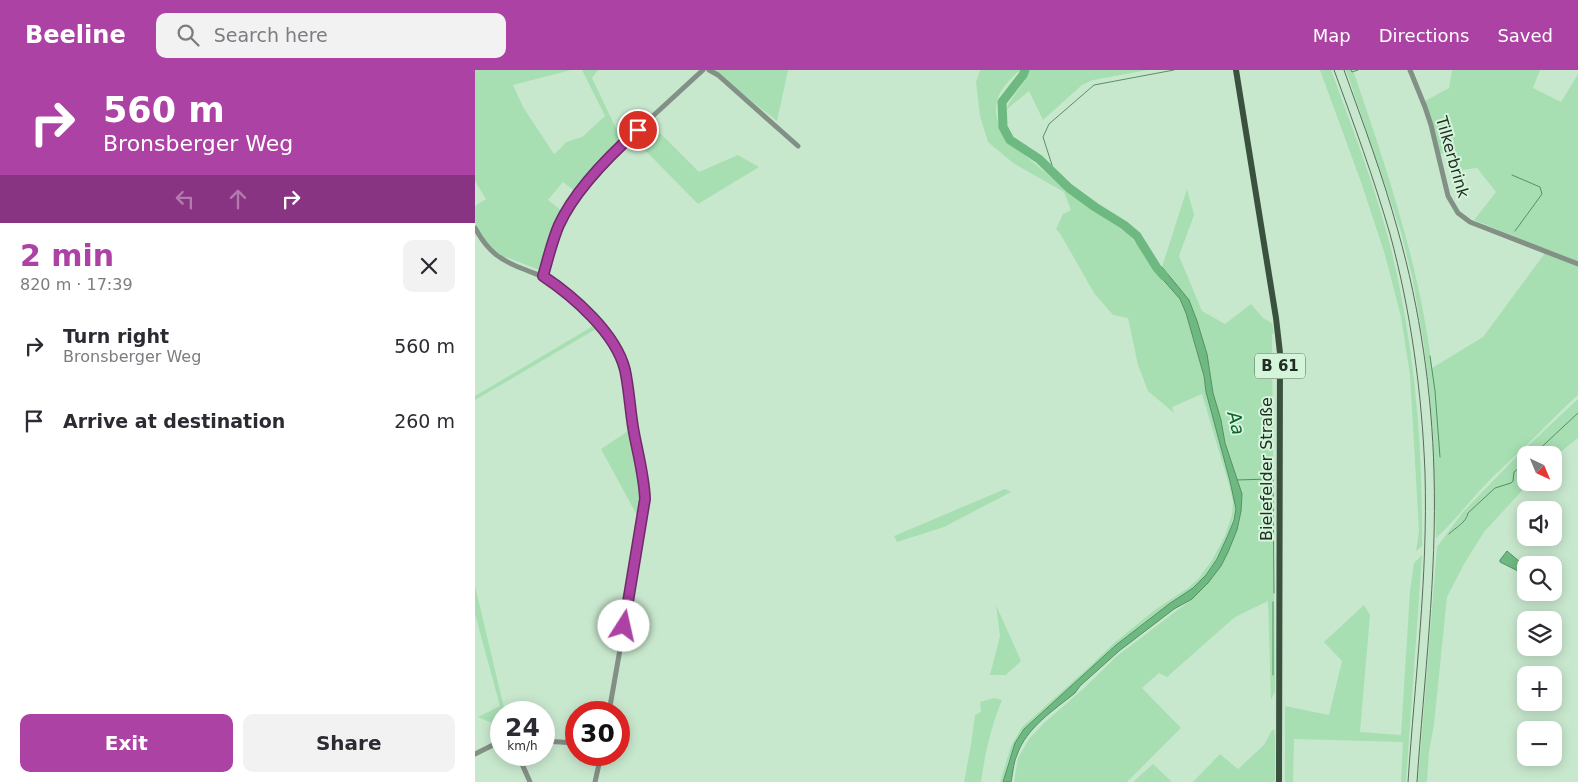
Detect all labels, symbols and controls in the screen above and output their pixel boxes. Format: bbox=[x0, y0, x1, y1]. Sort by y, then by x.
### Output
search box bbox=[156, 13, 506, 58]
text: Beeline bbox=[25, 21, 126, 49]
icon: search bbox=[174, 21, 202, 49]
text: Search here bbox=[214, 24, 328, 46]
text: Map bbox=[1313, 25, 1351, 46]
text: Directions bbox=[1379, 25, 1469, 46]
text: Saved bbox=[1497, 25, 1553, 46]
icon: right bbox=[20, 90, 85, 155]
text: 560 m bbox=[103, 90, 225, 130]
pin bbox=[617, 109, 659, 151]
street label: Tilkerbrink bbox=[1432, 113, 1473, 201]
icon: arrive bbox=[624, 116, 652, 144]
text: Bronsberger Weg bbox=[103, 131, 293, 156]
icon: left bbox=[171, 185, 199, 213]
icon: ahead bbox=[224, 185, 252, 213]
icon: right bbox=[277, 185, 305, 213]
text: 2 min bbox=[20, 238, 114, 273]
button: close bbox=[403, 240, 455, 292]
text: 820 m · 17:39 bbox=[20, 275, 133, 294]
text: Turn right bbox=[63, 325, 169, 347]
icon: right bbox=[20, 332, 48, 360]
text: 560 m bbox=[394, 335, 455, 357]
text: Bronsberger Weg bbox=[63, 347, 201, 366]
road number: B 61 bbox=[1255, 354, 1305, 378]
street label: Bielefelder Straße bbox=[1257, 397, 1276, 541]
icon: arrive bbox=[20, 407, 48, 435]
water label: Aa bbox=[1223, 408, 1250, 437]
text: Arrive at destination bbox=[63, 410, 285, 432]
text: 260 m bbox=[394, 410, 455, 432]
north arrow bbox=[1517, 446, 1563, 491]
map controls bbox=[1517, 446, 1562, 766]
button: sound bbox=[1517, 501, 1562, 546]
button: search bbox=[1517, 556, 1562, 601]
position arrow bbox=[597, 599, 649, 651]
button: layers bbox=[1517, 611, 1562, 656]
button: + bbox=[1517, 666, 1562, 711]
speed limit sign: 30 bbox=[565, 701, 630, 766]
text: 24 bbox=[505, 713, 540, 742]
button: Exit bbox=[20, 714, 233, 772]
button: Share bbox=[243, 714, 455, 772]
button: − bbox=[1517, 721, 1562, 766]
text: km/h bbox=[507, 739, 538, 753]

